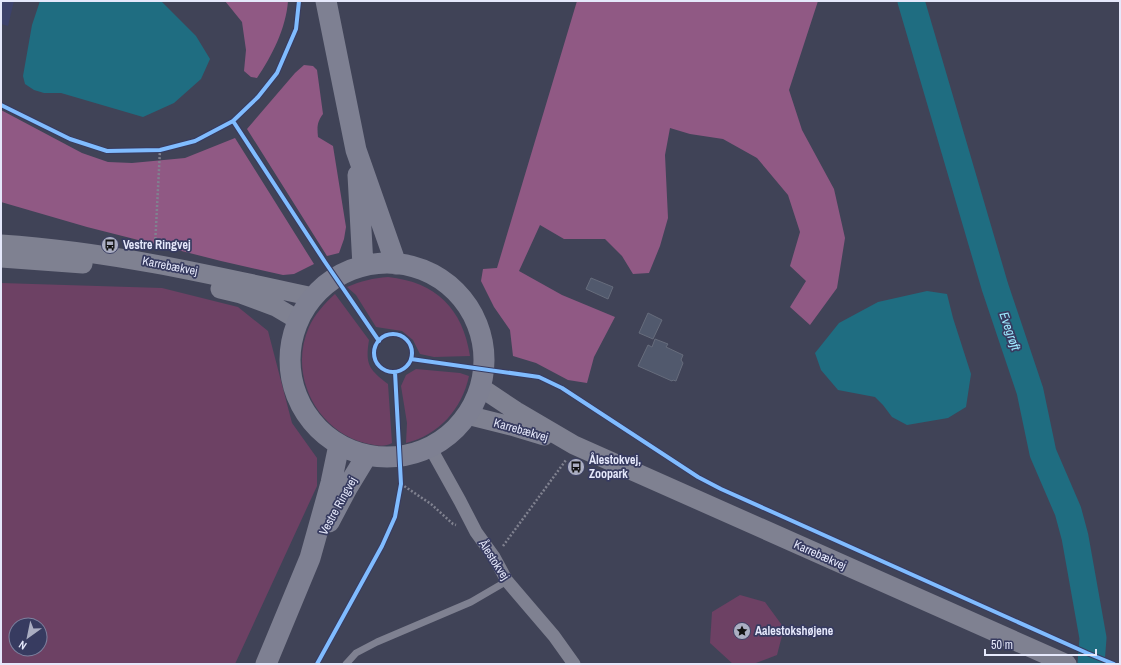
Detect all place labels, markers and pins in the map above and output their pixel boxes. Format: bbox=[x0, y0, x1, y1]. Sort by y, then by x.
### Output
bus stop icon: Vestre Ringvej bbox=[100, 235, 120, 255]
place label: Vestre Ringvej bbox=[123, 237, 191, 253]
place label: Ålestokvej, Zoopark bbox=[589, 452, 641, 482]
bus stop icon: Ålestokvej, Zoopark bbox=[566, 457, 586, 477]
place icon: Aalestokshøjene bbox=[732, 621, 752, 641]
place label: Aalestokshøjene bbox=[755, 623, 834, 639]

